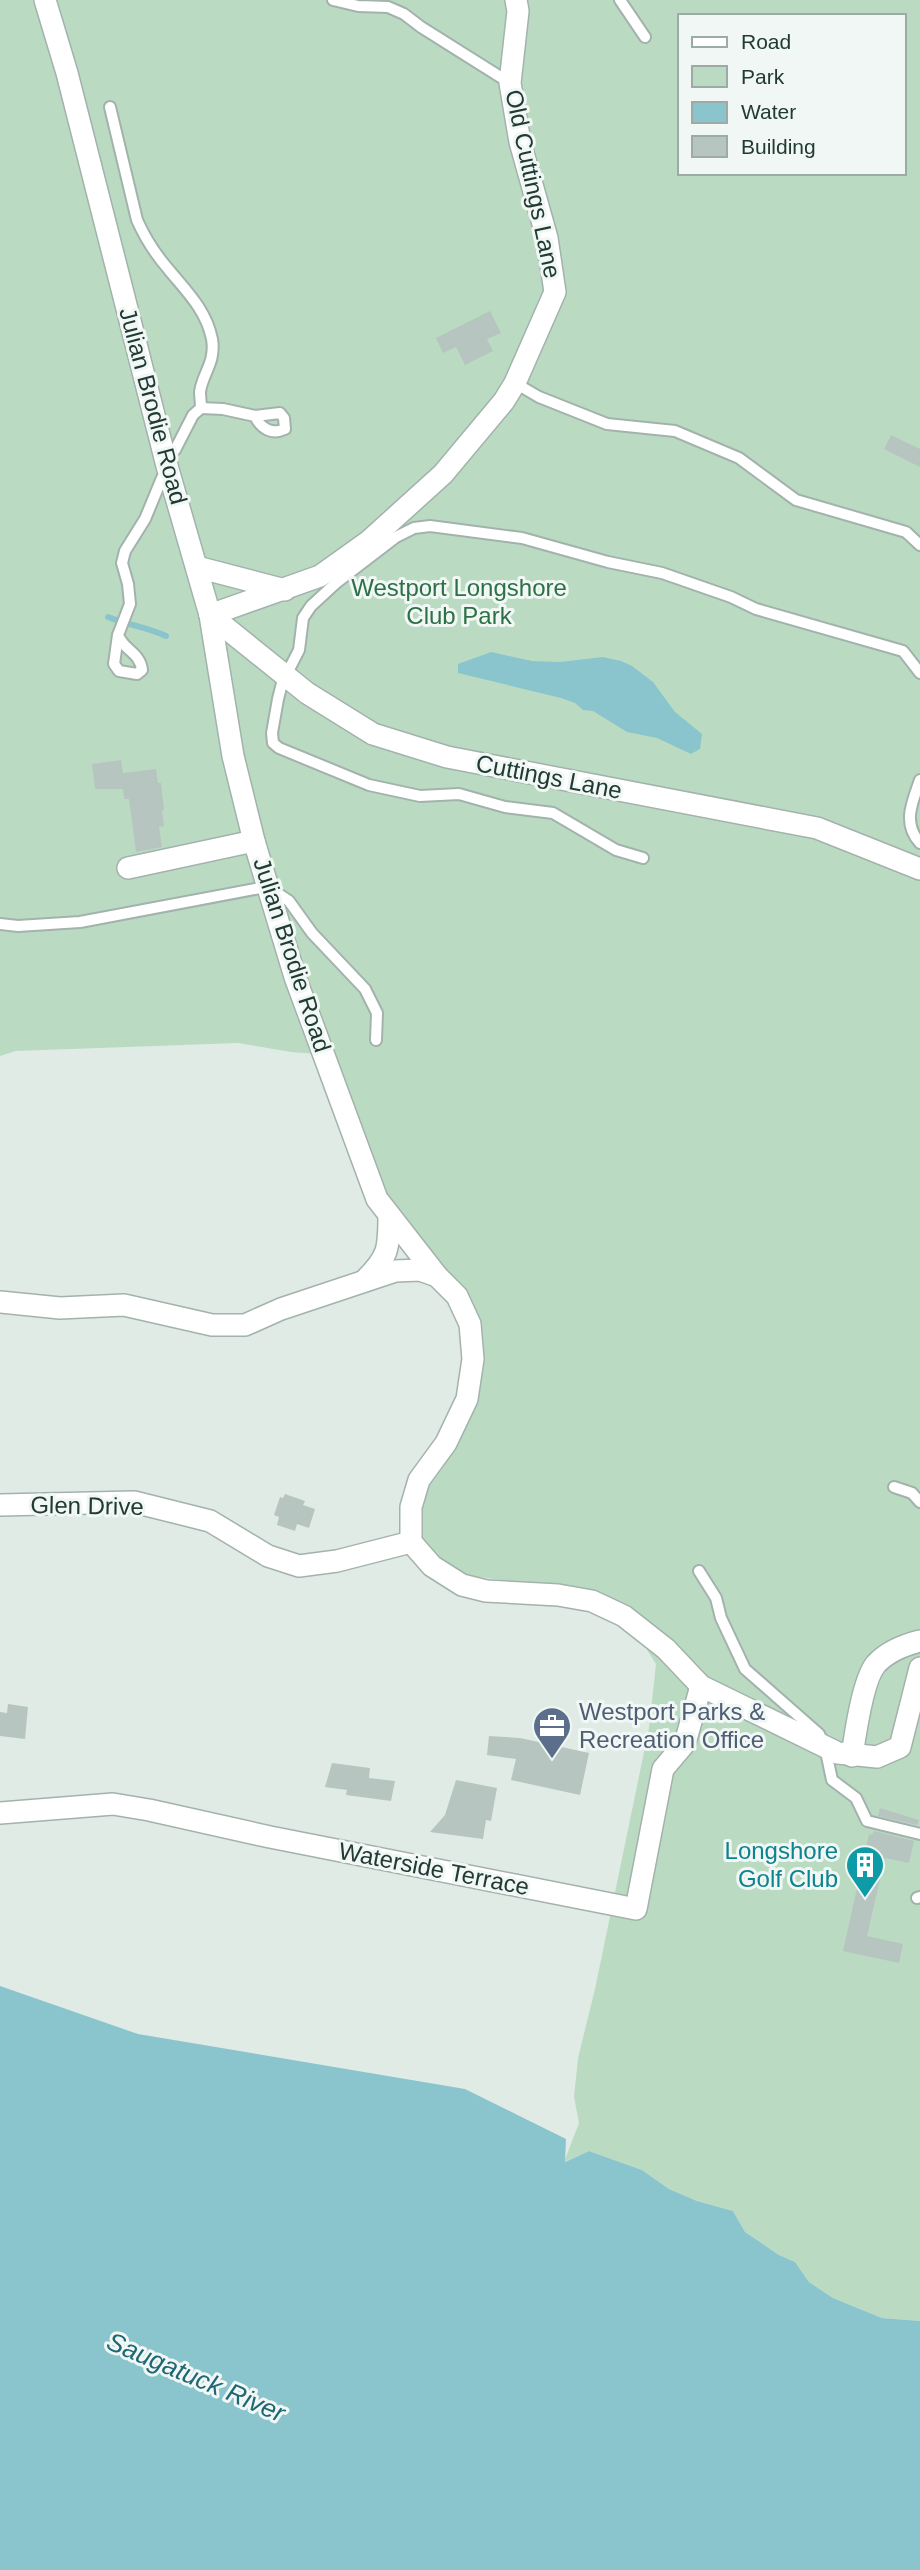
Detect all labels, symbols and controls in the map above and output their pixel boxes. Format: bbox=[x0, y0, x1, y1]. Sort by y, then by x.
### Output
legend bbox=[678, 14, 906, 175]
text: Road bbox=[741, 30, 791, 53]
text: Park bbox=[741, 65, 785, 88]
street label: Old Cuttings Lane bbox=[500, 87, 567, 281]
text: Water bbox=[741, 100, 796, 123]
text: Building bbox=[741, 135, 816, 158]
street label: Julian Brodie Road bbox=[114, 304, 193, 507]
park label: Westport Longshore Club Park bbox=[351, 574, 567, 629]
street label: Cuttings Lane bbox=[474, 749, 624, 804]
street label: Julian Brodie Road bbox=[248, 854, 337, 1055]
street label: Glen Drive bbox=[30, 1491, 144, 1520]
place label: Westport Parks & Recreation Office bbox=[579, 1698, 765, 1753]
office icon: Westport Parks & Recreation Office bbox=[531, 1705, 573, 1760]
street label: Waterside Terrace bbox=[337, 1837, 532, 1900]
place label: Longshore Golf Club bbox=[725, 1837, 838, 1892]
building icon: Longshore Golf Club bbox=[844, 1844, 886, 1899]
water label: Saugatuck River bbox=[102, 2326, 291, 2429]

